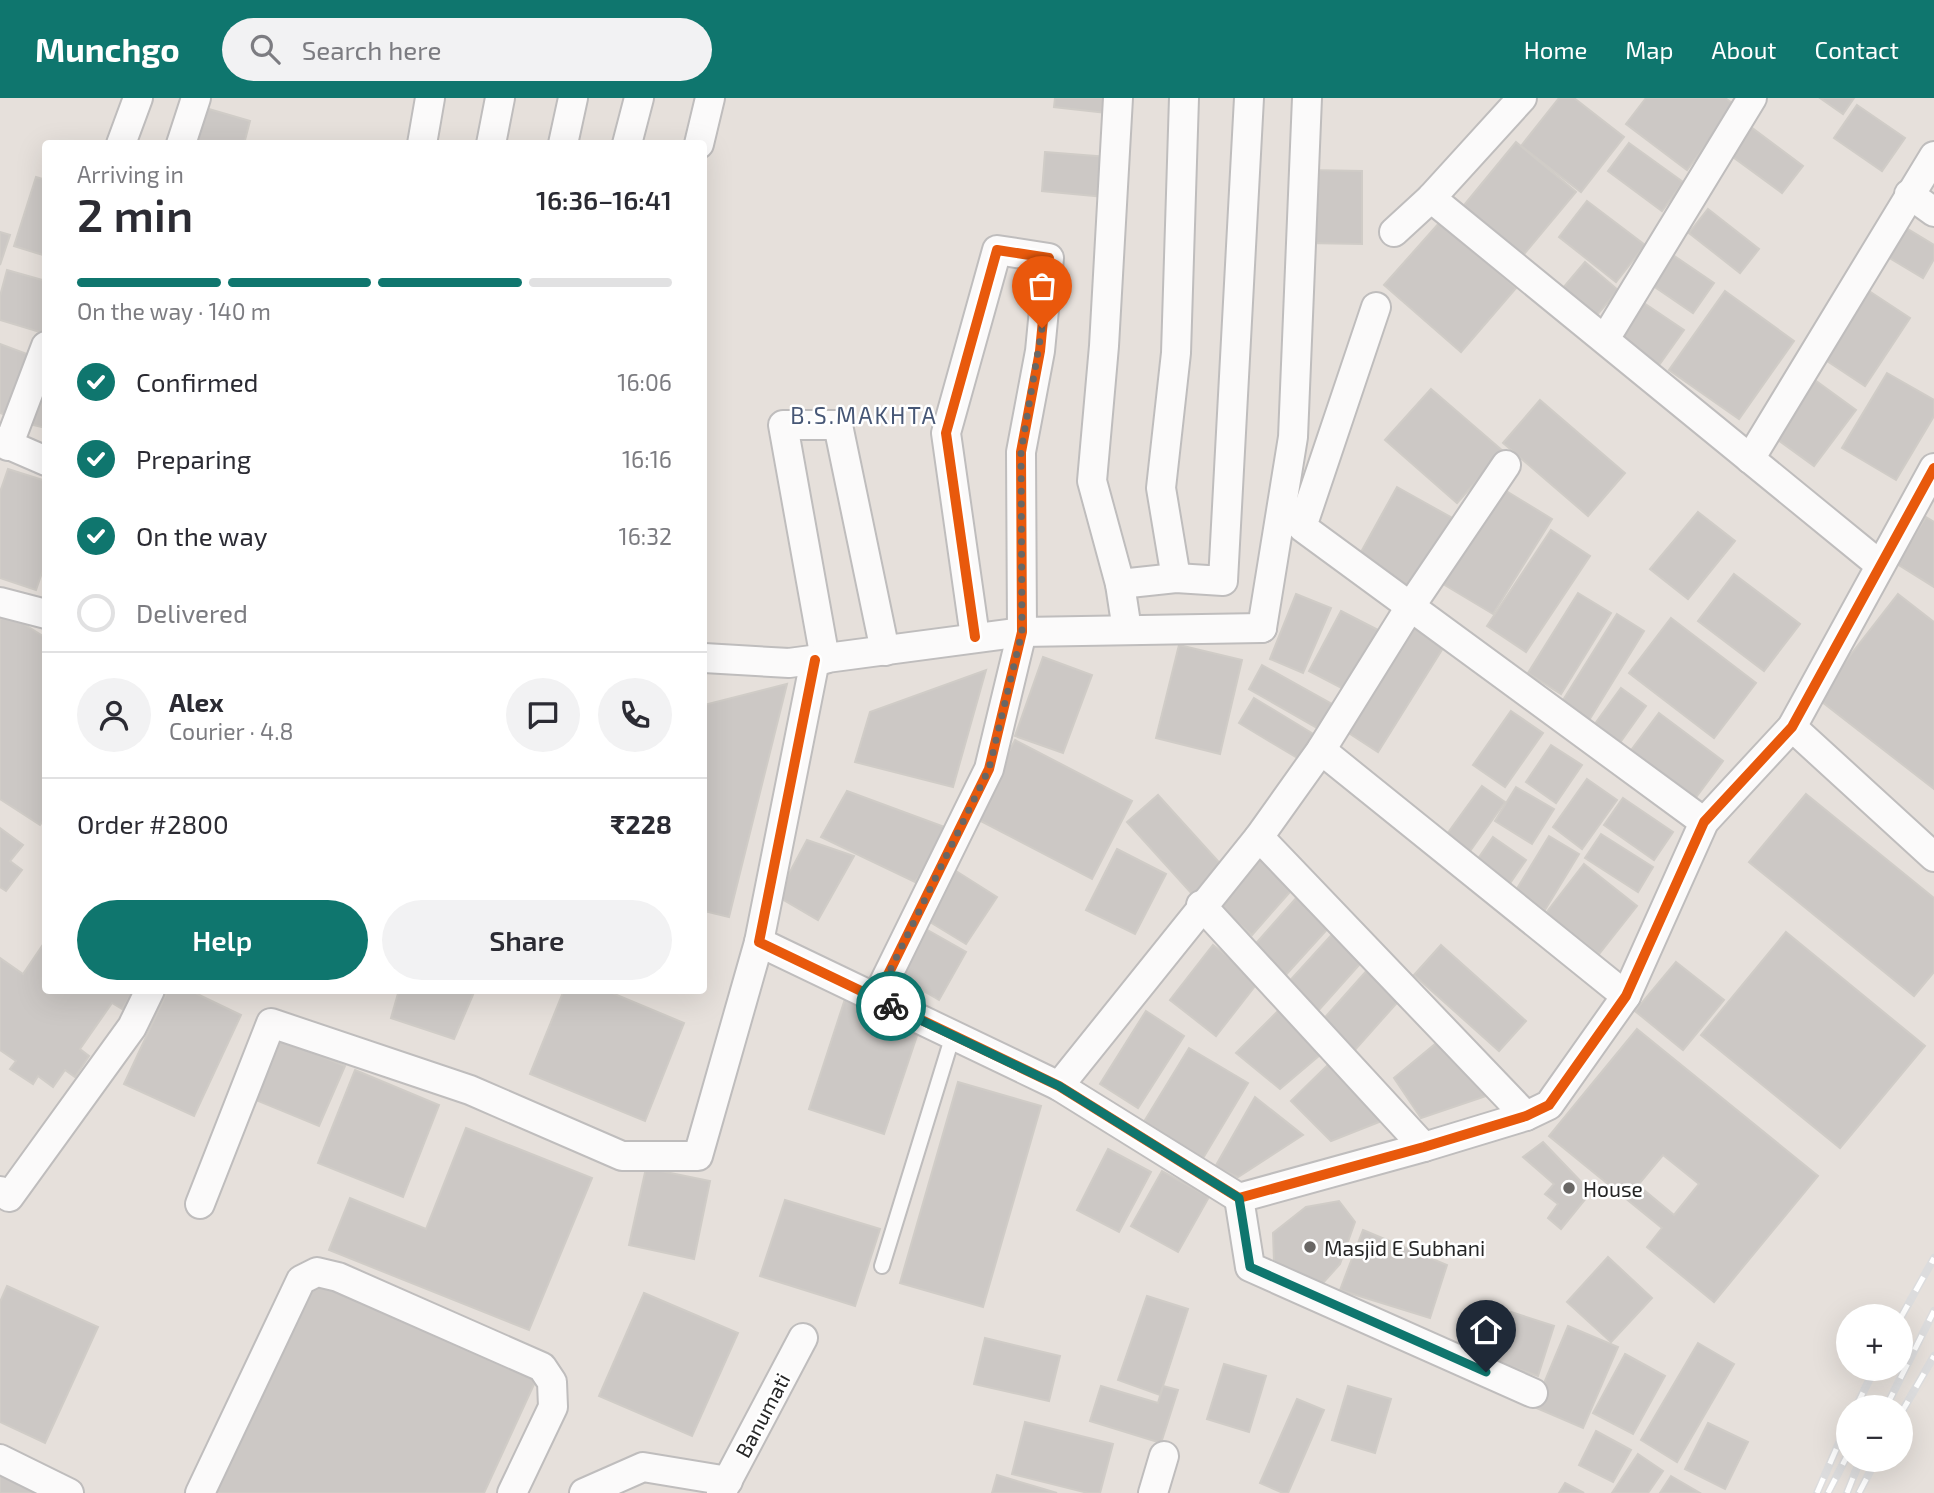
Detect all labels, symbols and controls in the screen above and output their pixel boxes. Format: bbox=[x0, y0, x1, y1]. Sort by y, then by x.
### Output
search box bbox=[222, 18, 712, 81]
text: Munchgo bbox=[35, 29, 180, 69]
icon: search bbox=[246, 30, 284, 68]
text: Search here bbox=[302, 34, 441, 65]
text: Home bbox=[1524, 35, 1587, 64]
text: Map bbox=[1625, 35, 1673, 64]
text: About bbox=[1711, 35, 1777, 64]
text: Contact bbox=[1815, 35, 1899, 64]
text: Arriving in bbox=[77, 160, 184, 188]
text: 16:36–16:41 bbox=[536, 184, 672, 215]
text: 2 min bbox=[77, 186, 193, 241]
pin bbox=[1012, 256, 1072, 328]
icon: bag bbox=[1023, 267, 1061, 305]
text: On the way · 140 m bbox=[77, 297, 271, 325]
icon: check bbox=[77, 363, 115, 401]
text: Confirmed bbox=[136, 366, 259, 397]
text: 16:06 bbox=[617, 368, 672, 396]
district label: B.S.MAKHTA bbox=[790, 401, 938, 429]
icon: check bbox=[77, 440, 115, 478]
text: Preparing bbox=[136, 443, 251, 474]
text: 16:16 bbox=[622, 445, 672, 473]
icon: check bbox=[77, 517, 115, 555]
text: On the way bbox=[136, 520, 267, 551]
text: 16:32 bbox=[619, 522, 672, 550]
text: Delivered bbox=[136, 597, 248, 628]
button: person bbox=[77, 678, 151, 752]
button: chat bbox=[506, 678, 580, 752]
button: phone bbox=[598, 678, 672, 752]
text: Alex bbox=[169, 686, 224, 717]
text: Courier · 4.8 bbox=[169, 717, 293, 745]
text: Order #2800 bbox=[77, 808, 229, 839]
text: ₹228 bbox=[610, 808, 672, 839]
button: Help bbox=[77, 900, 368, 980]
button: Share bbox=[382, 900, 672, 980]
courier bbox=[856, 971, 926, 1041]
icon: bike bbox=[872, 987, 910, 1025]
place label: House bbox=[1583, 1176, 1643, 1201]
marker: House bbox=[1561, 1180, 1577, 1196]
place label: Masjid E Subhani bbox=[1324, 1235, 1485, 1261]
marker: Masjid E Subhani bbox=[1302, 1239, 1318, 1255]
pin bbox=[1456, 1300, 1516, 1372]
map controls bbox=[1836, 1304, 1913, 1472]
button: + bbox=[1836, 1304, 1913, 1381]
icon: home bbox=[1467, 1311, 1505, 1349]
street label: Banumati bbox=[729, 1369, 795, 1461]
button: − bbox=[1836, 1395, 1913, 1472]

